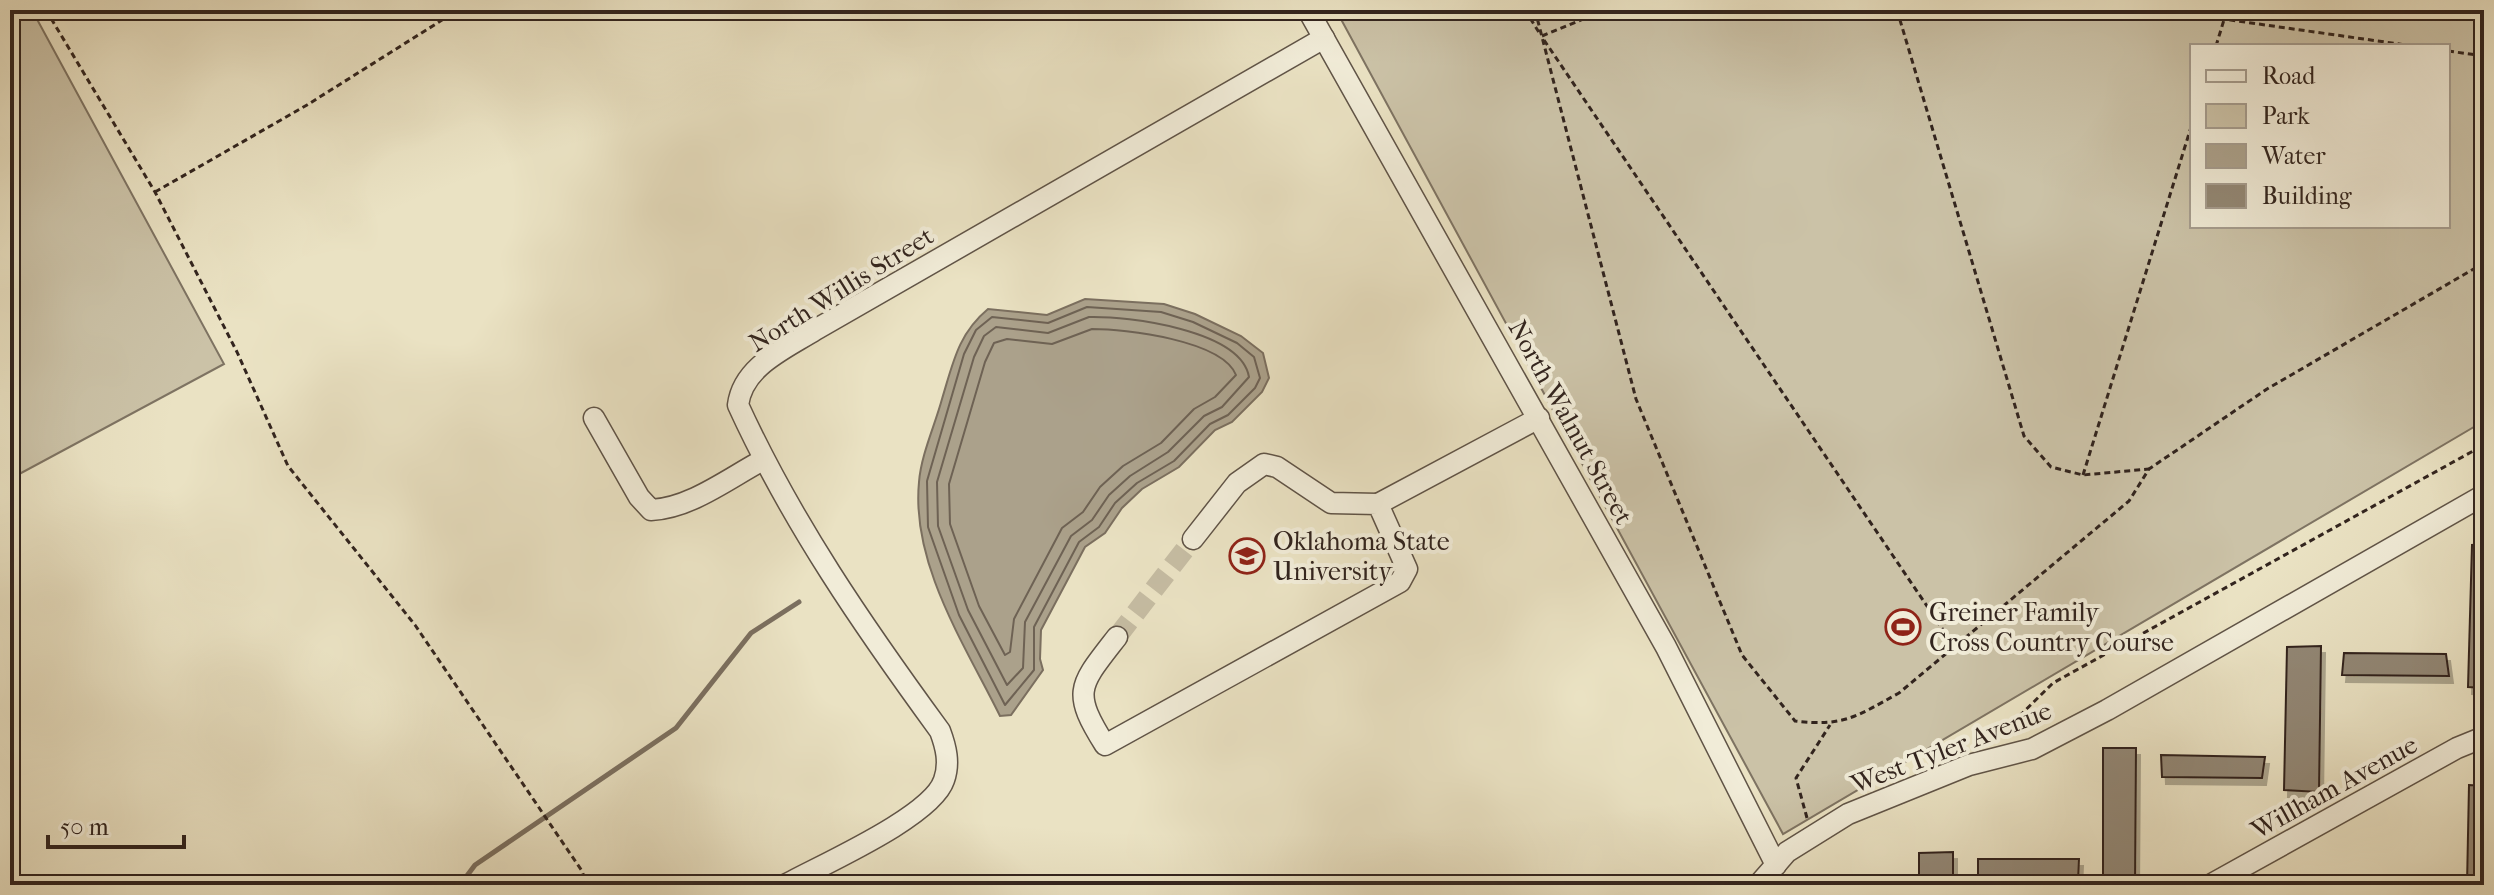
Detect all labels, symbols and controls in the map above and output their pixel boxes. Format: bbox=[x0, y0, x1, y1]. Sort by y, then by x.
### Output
legend bbox=[2190, 44, 2450, 228]
text: Road bbox=[2262, 62, 2316, 90]
text: Park bbox=[2262, 102, 2310, 130]
text: Water bbox=[2261, 142, 2326, 170]
text: Building bbox=[2262, 182, 2353, 210]
street label: North Willis Street bbox=[743, 220, 940, 359]
street label: North Walnut Street bbox=[1502, 315, 1640, 530]
place label: Oklahoma State University bbox=[1273, 526, 1450, 587]
school or university icon: Oklahoma State University bbox=[1228, 537, 1266, 575]
place label: Greiner Family Cross Country Course bbox=[1929, 597, 2174, 658]
sports icon: Greiner Family Cross Country Course bbox=[1884, 608, 1922, 646]
street label: West Tyler Avenue bbox=[1846, 695, 2056, 800]
street label: Willham Avenue bbox=[2245, 729, 2423, 846]
scale bar bbox=[48, 799, 184, 849]
text: 50 m bbox=[60, 813, 109, 841]

